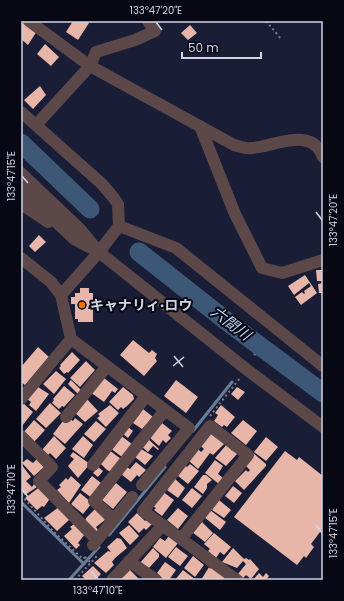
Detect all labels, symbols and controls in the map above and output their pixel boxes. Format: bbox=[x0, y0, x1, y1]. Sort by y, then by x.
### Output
text: 133°47'20"E bbox=[130, 3, 182, 18]
scale bar bbox=[182, 34, 261, 60]
text: 50 m bbox=[188, 39, 219, 56]
text: 133°47'15"E bbox=[4, 151, 19, 201]
text: 133°47'20"E bbox=[326, 194, 341, 246]
place label: キャナリィ·ロウ bbox=[90, 295, 192, 315]
marker: キャナリィ·ロウ bbox=[77, 300, 87, 310]
water label: 六間川 bbox=[207, 301, 257, 346]
text: 133°47'10"E bbox=[4, 464, 19, 514]
text: 133°47'15"E bbox=[326, 508, 341, 558]
text: 133°47'10"E bbox=[73, 583, 123, 598]

